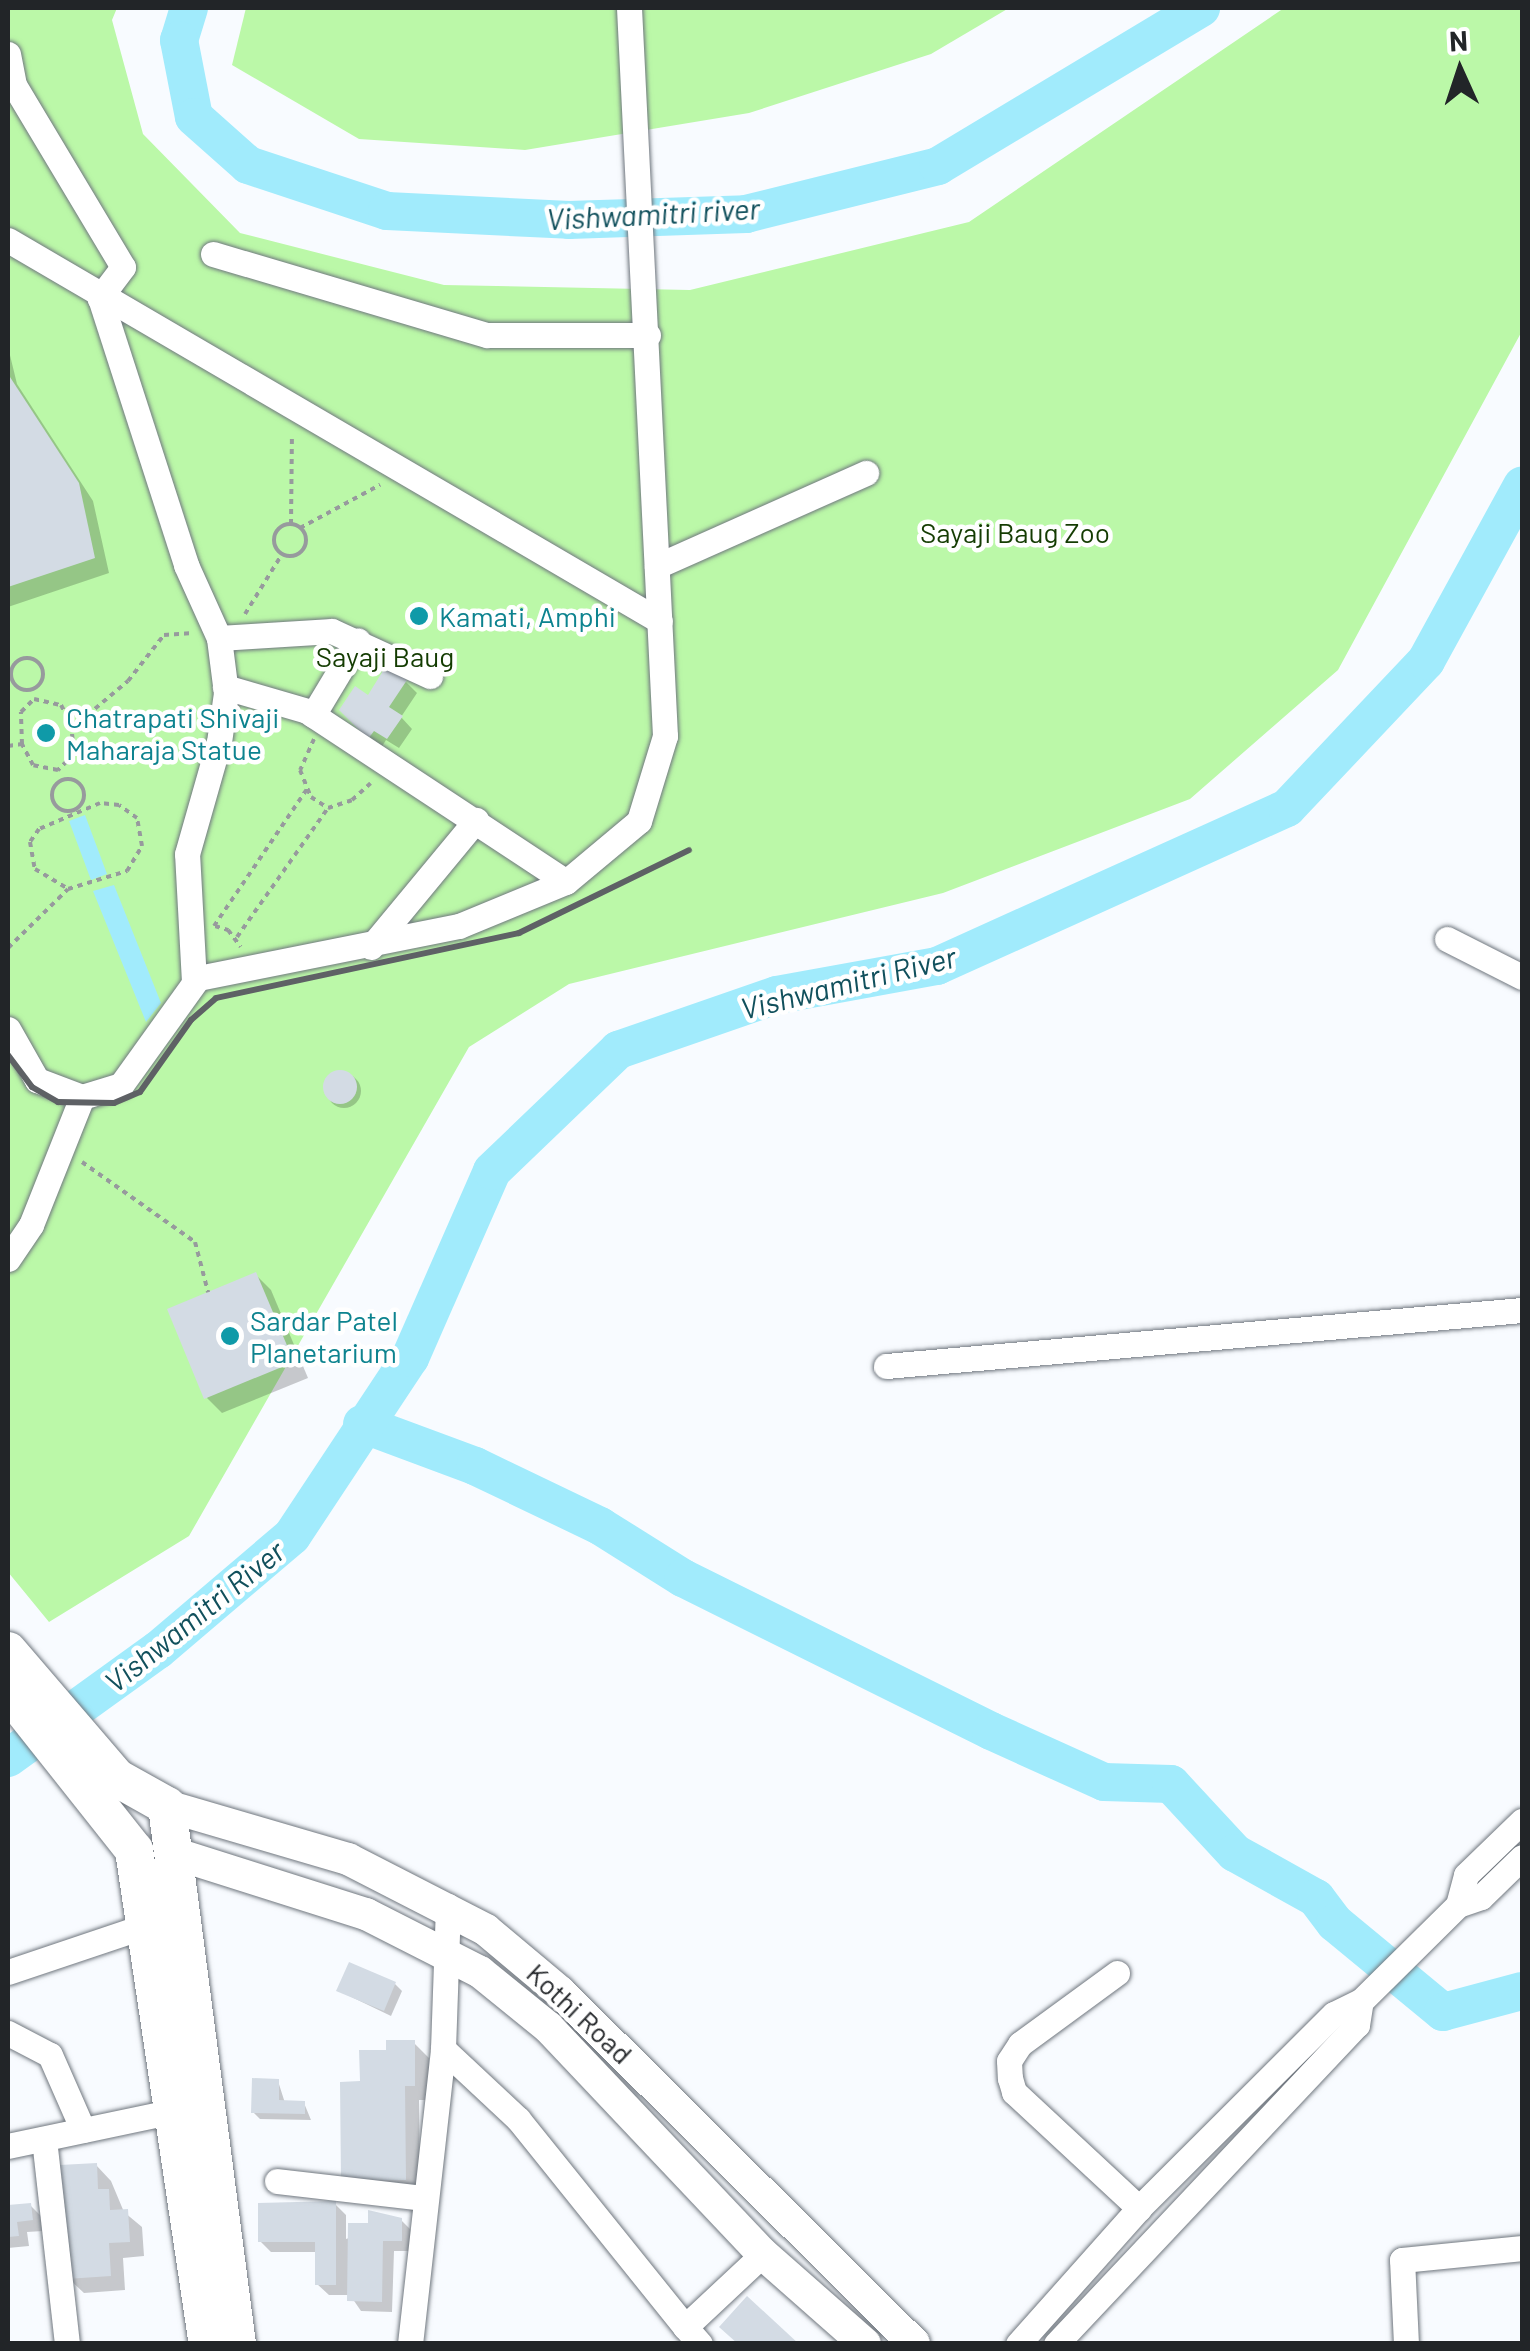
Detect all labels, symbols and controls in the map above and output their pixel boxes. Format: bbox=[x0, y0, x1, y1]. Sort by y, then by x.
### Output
north arrow bbox=[1410, 20, 1510, 120]
text: N bbox=[1448, 23, 1469, 58]
water label: Vishwamitri river bbox=[545, 189, 761, 237]
park label: Sayaji Baug Zoo bbox=[920, 515, 1110, 549]
place label: Kamati, Amphi bbox=[439, 599, 616, 633]
marker: Kamati, Amphi bbox=[408, 605, 430, 627]
park label: Sayaji Baug bbox=[316, 639, 454, 673]
place label: Chatrapati Shivaji Maharaja Statue bbox=[66, 700, 279, 766]
marker: Chatrapati Shivaji Maharaja Statue bbox=[35, 722, 57, 744]
water label: Vishwamitri River bbox=[737, 938, 959, 1026]
place label: Sardar Patel Planetarium bbox=[250, 1303, 398, 1369]
marker: Sardar Patel Planetarium bbox=[219, 1325, 241, 1347]
water label: Vishwamitri River bbox=[97, 1533, 291, 1699]
street label: Kothi Road bbox=[520, 1956, 640, 2070]

